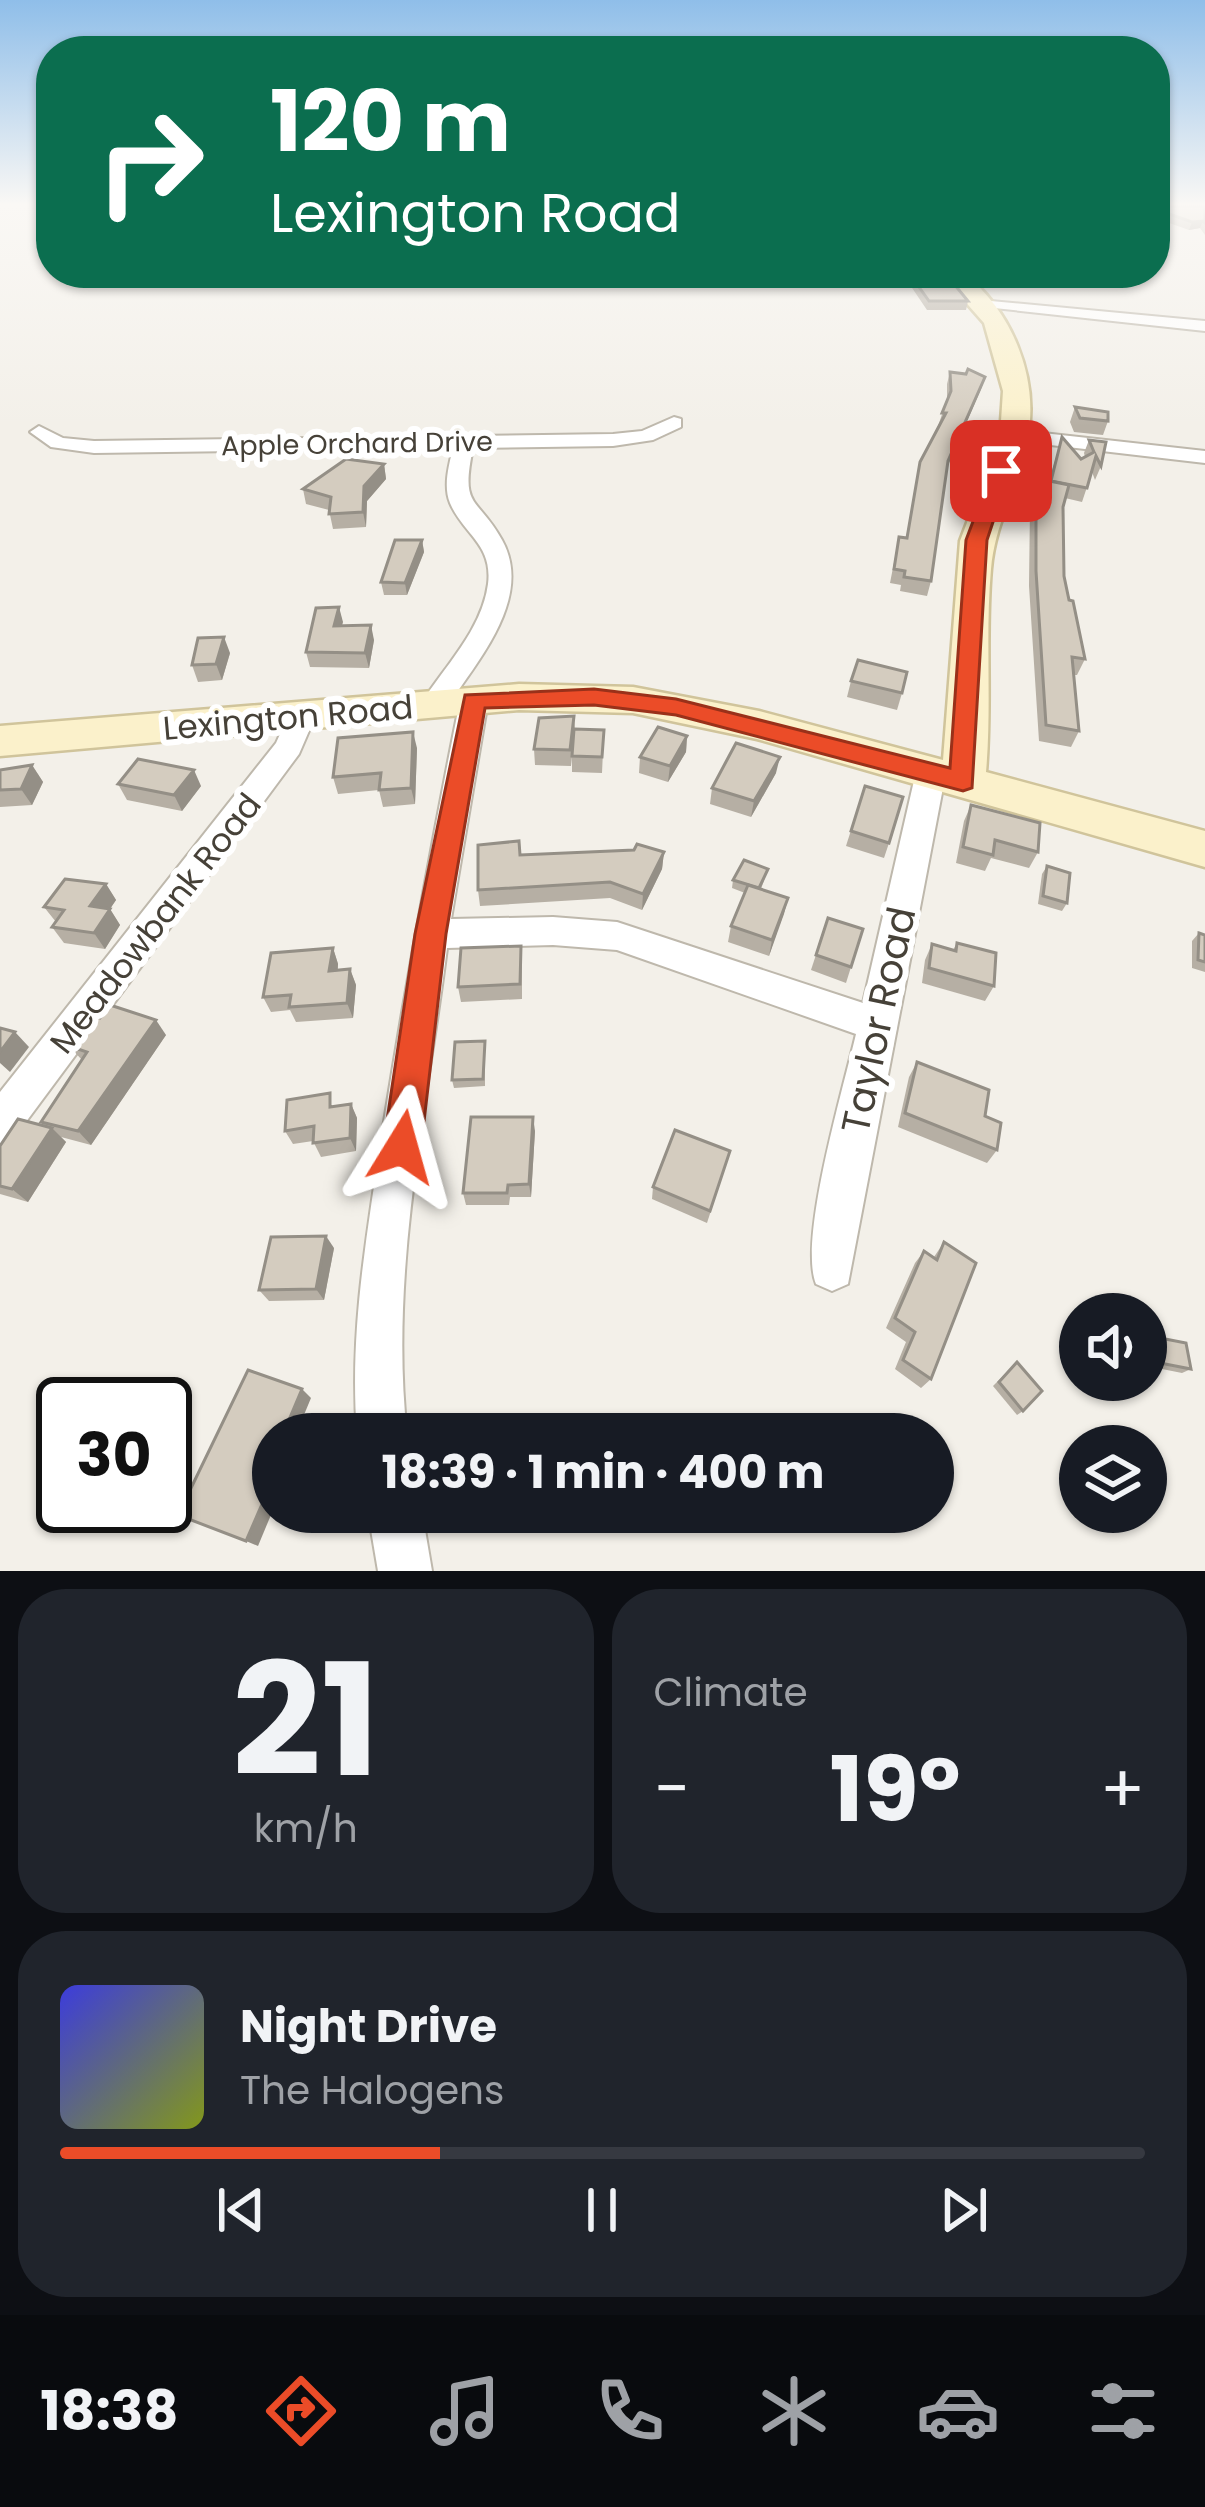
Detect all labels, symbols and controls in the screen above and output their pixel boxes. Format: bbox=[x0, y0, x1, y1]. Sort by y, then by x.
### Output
text: 120 m bbox=[270, 63, 511, 180]
icon: right bbox=[72, 84, 228, 240]
text: Lexington Road bbox=[270, 175, 681, 251]
pin bbox=[950, 420, 1052, 522]
street label: Apple Orchard Drive bbox=[221, 423, 493, 464]
icon: arrive bbox=[968, 438, 1034, 504]
street label: Lexington Road bbox=[161, 683, 415, 752]
street label: Meadowbank Road bbox=[39, 783, 272, 1063]
street label: Taylor Road bbox=[828, 902, 929, 1138]
position arrow bbox=[339, 1084, 465, 1210]
map controls bbox=[1059, 1293, 1167, 1533]
button: sound bbox=[1059, 1293, 1167, 1401]
speed limit sign: 30 bbox=[36, 1377, 192, 1533]
button: layers bbox=[1059, 1425, 1167, 1533]
text: 18:39 · 1 min · 400 m bbox=[382, 1441, 824, 1504]
text: 21 bbox=[232, 1611, 380, 1830]
text: Climate bbox=[654, 1665, 808, 1720]
text: 19° bbox=[829, 1726, 960, 1853]
text: − bbox=[654, 1743, 690, 1835]
text: + bbox=[1100, 1743, 1145, 1835]
text: km/h bbox=[254, 1801, 358, 1856]
text: Night Drive bbox=[240, 1995, 497, 2058]
text: The Halogens bbox=[240, 2063, 504, 2118]
icon: previous bbox=[208, 2177, 274, 2243]
icon: pause bbox=[569, 2177, 635, 2243]
icon: next bbox=[931, 2177, 997, 2243]
icon: directions bbox=[259, 2369, 343, 2453]
icon: music bbox=[423, 2369, 507, 2453]
icon: phone bbox=[588, 2369, 672, 2453]
icon: climate bbox=[752, 2369, 836, 2453]
icon: car bbox=[916, 2369, 1000, 2453]
icon: filters bbox=[1081, 2369, 1165, 2453]
text: 18:38 bbox=[40, 2373, 178, 2449]

